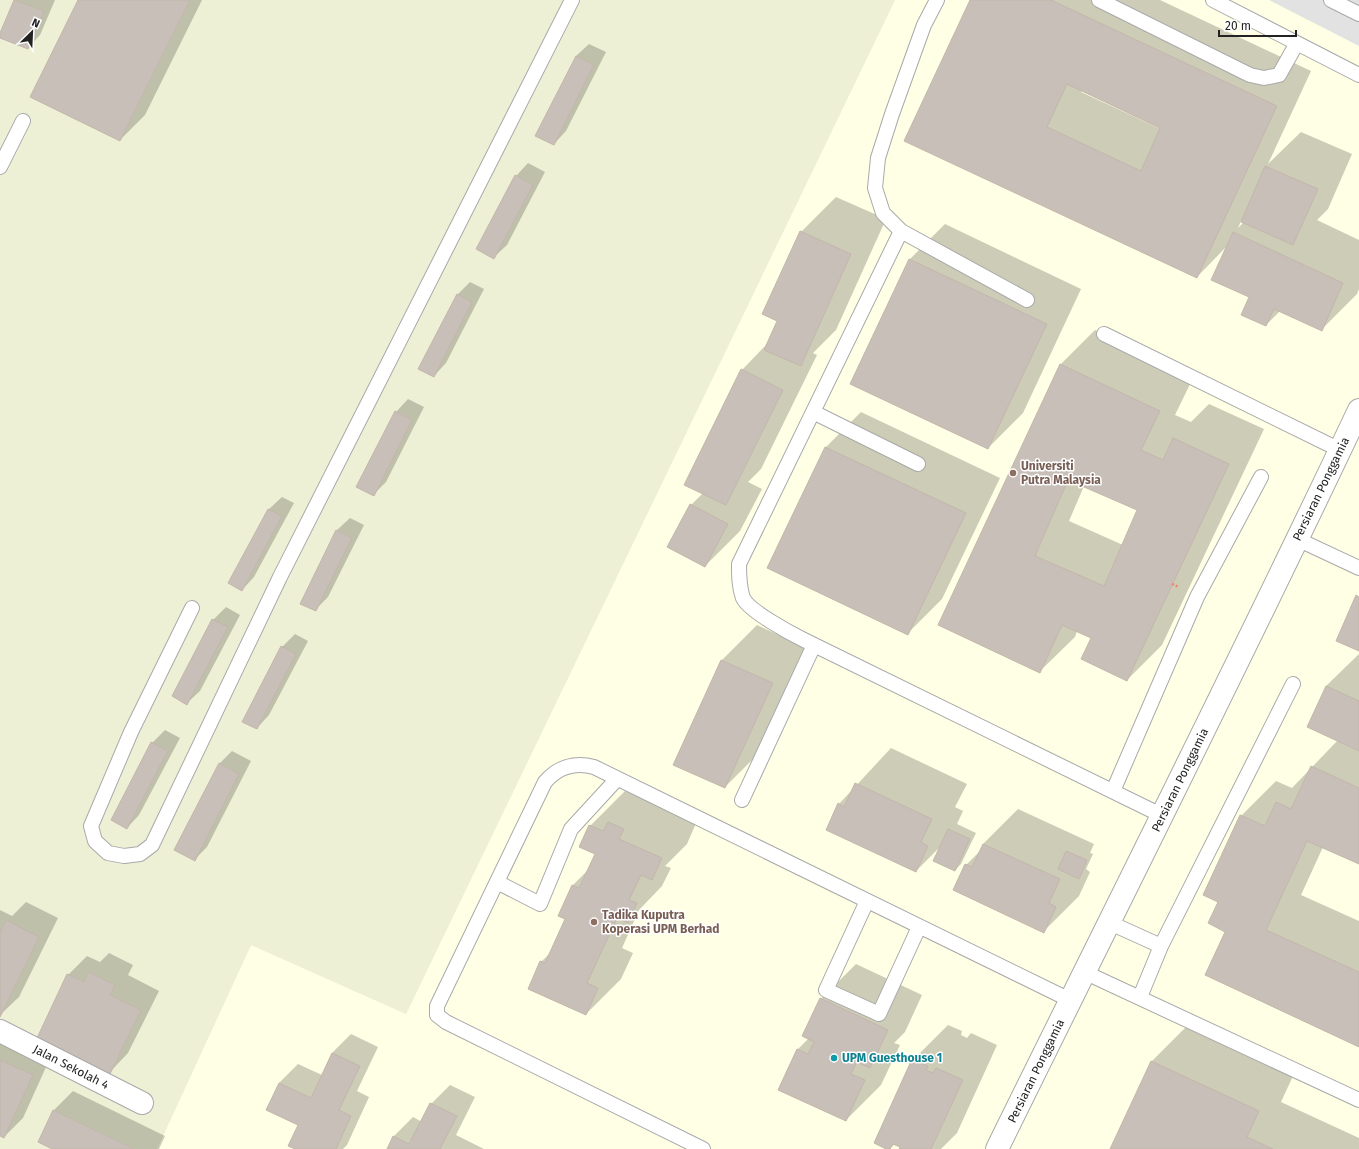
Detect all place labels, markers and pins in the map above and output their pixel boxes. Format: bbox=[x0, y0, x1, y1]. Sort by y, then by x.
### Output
place label: Universiti Putra Malaysia bbox=[1021, 459, 1101, 487]
marker: Universiti Putra Malaysia bbox=[1008, 468, 1018, 478]
place label: Tadika Kuputra Koperasi UPM Berhad bbox=[602, 908, 720, 936]
marker: Tadika Kuputra Koperasi UPM Berhad bbox=[589, 917, 599, 927]
place label: UPM Guesthouse 1 bbox=[842, 1051, 942, 1065]
marker: UPM Guesthouse 1 bbox=[829, 1053, 839, 1063]

